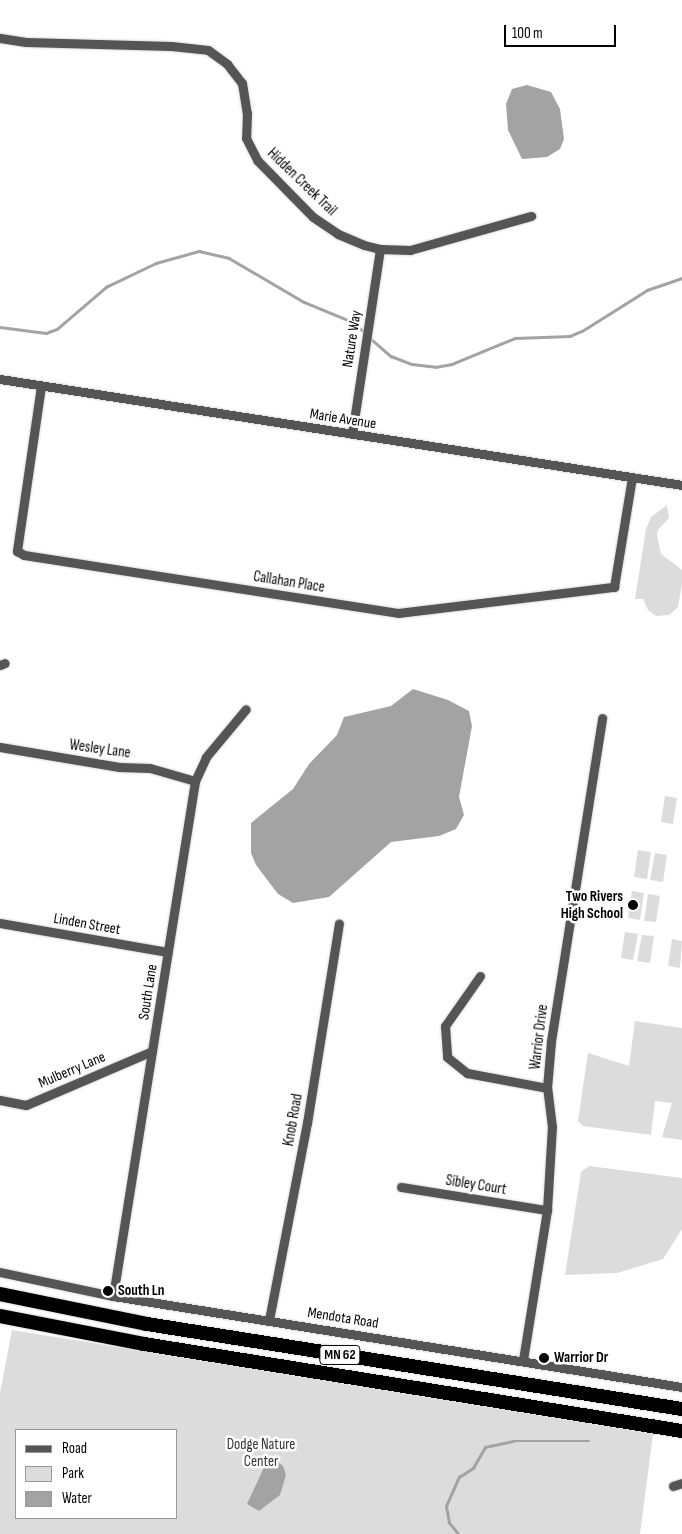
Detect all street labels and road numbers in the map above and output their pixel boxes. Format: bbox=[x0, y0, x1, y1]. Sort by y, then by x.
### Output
street label: Hidden Creek Trail bbox=[264, 144, 340, 220]
street label: Nature Way bbox=[339, 309, 365, 369]
street label: Marie Avenue bbox=[309, 405, 377, 433]
street label: Callahan Place bbox=[252, 567, 326, 597]
street label: Wesley Lane bbox=[68, 736, 132, 762]
street label: Linden Street bbox=[52, 909, 122, 939]
street label: South Lane bbox=[135, 963, 161, 1021]
street label: Warrior Drive bbox=[526, 1003, 552, 1071]
street label: Mulberry Lane bbox=[36, 1048, 108, 1092]
street label: Knob Road bbox=[280, 1092, 306, 1148]
street label: Sibley Court bbox=[444, 1171, 508, 1199]
street label: Mendota Road bbox=[306, 1304, 380, 1332]
road number: MN 62 bbox=[319, 1344, 361, 1366]

